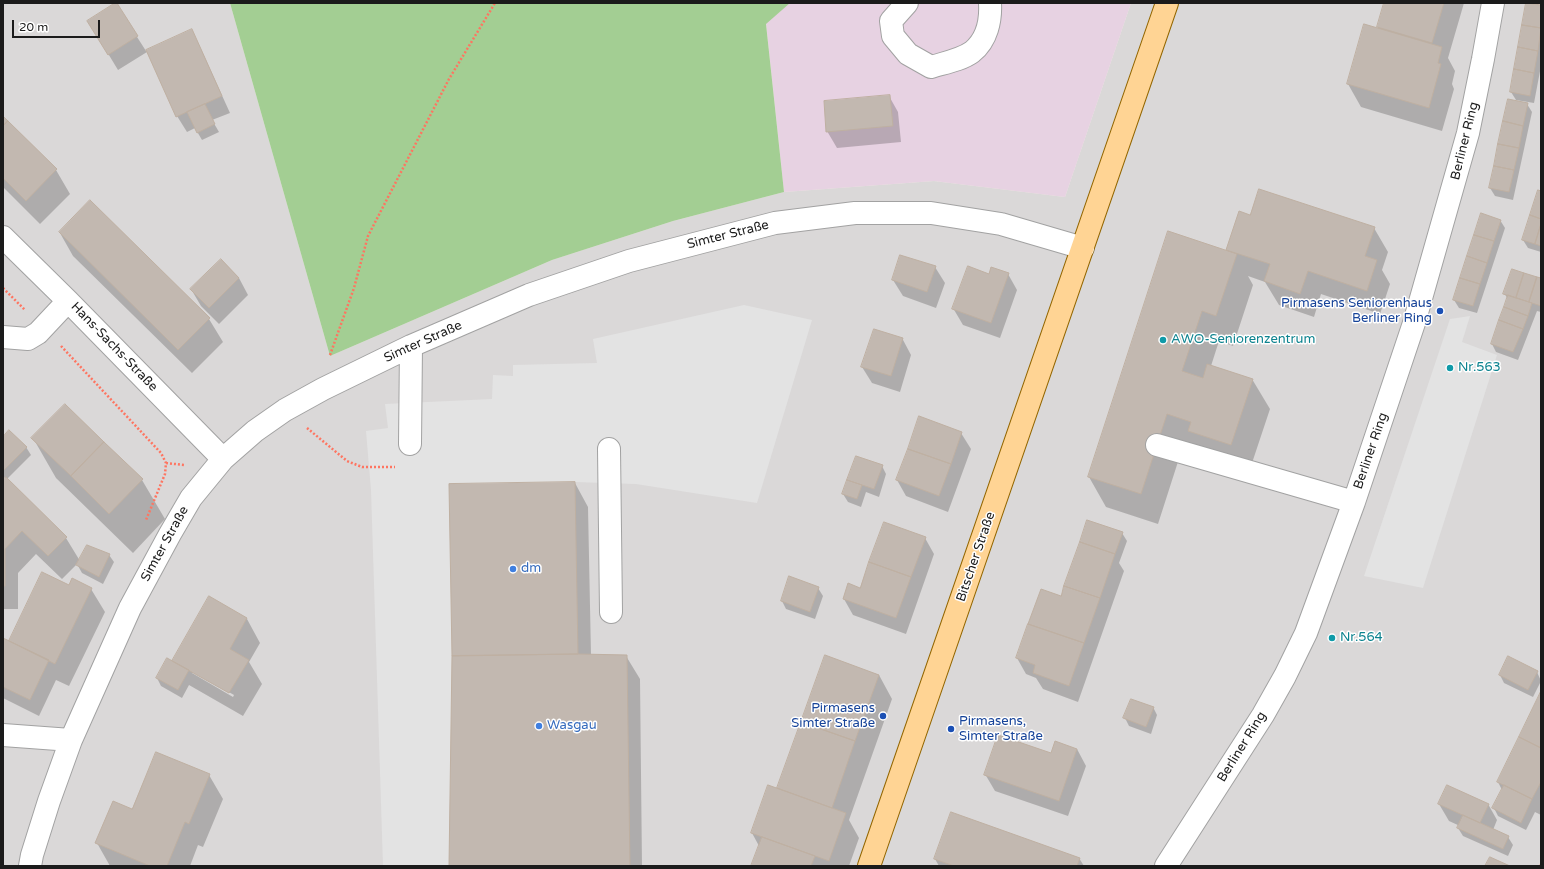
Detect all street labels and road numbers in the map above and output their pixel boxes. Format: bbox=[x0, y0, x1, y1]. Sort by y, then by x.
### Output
street label: Berliner Ring bbox=[1448, 100, 1482, 182]
street label: Simter Straße bbox=[685, 217, 771, 253]
street label: Hans-Sachs-Straße bbox=[67, 299, 161, 395]
street label: Simter Straße bbox=[382, 318, 464, 366]
street label: Berliner Ring bbox=[1351, 411, 1391, 491]
street label: Simter Straße bbox=[138, 504, 192, 584]
street label: Bitscher Straße bbox=[953, 510, 999, 604]
street label: Berliner Ring bbox=[1214, 709, 1270, 785]

